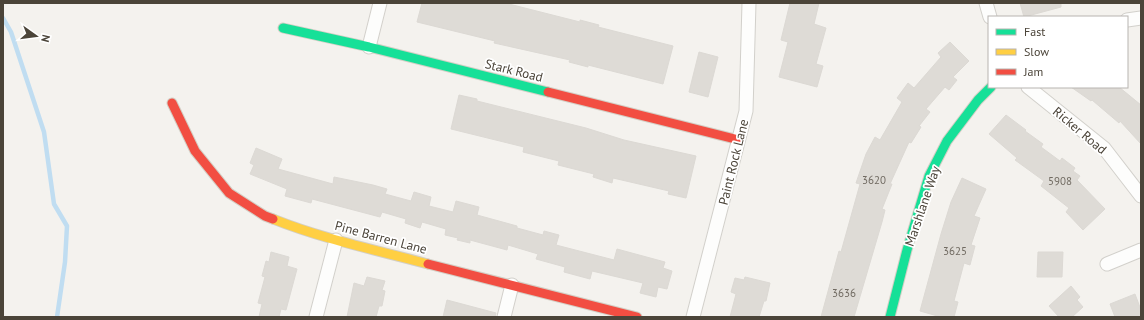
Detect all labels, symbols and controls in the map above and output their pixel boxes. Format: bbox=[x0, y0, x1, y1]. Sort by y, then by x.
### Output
north arrow bbox=[16, 16, 56, 56]
legend bbox=[988, 16, 1128, 88]
text: Fast bbox=[1024, 24, 1045, 39]
text: N bbox=[38, 33, 53, 44]
text: Slow bbox=[1024, 44, 1049, 59]
street label: Stark Road bbox=[483, 55, 545, 86]
text: Jam bbox=[1023, 64, 1043, 79]
street label: Ricker Road bbox=[1049, 103, 1110, 158]
street label: Paint Rock Lane bbox=[715, 118, 752, 207]
street label: Marshlane Way bbox=[901, 164, 944, 248]
house number: 3620 bbox=[862, 173, 886, 187]
house number: 5908 bbox=[1048, 174, 1072, 188]
street label: Pine Barren Lane bbox=[333, 217, 429, 258]
house number: 3625 bbox=[943, 244, 967, 258]
house number: 3636 bbox=[832, 286, 856, 300]

